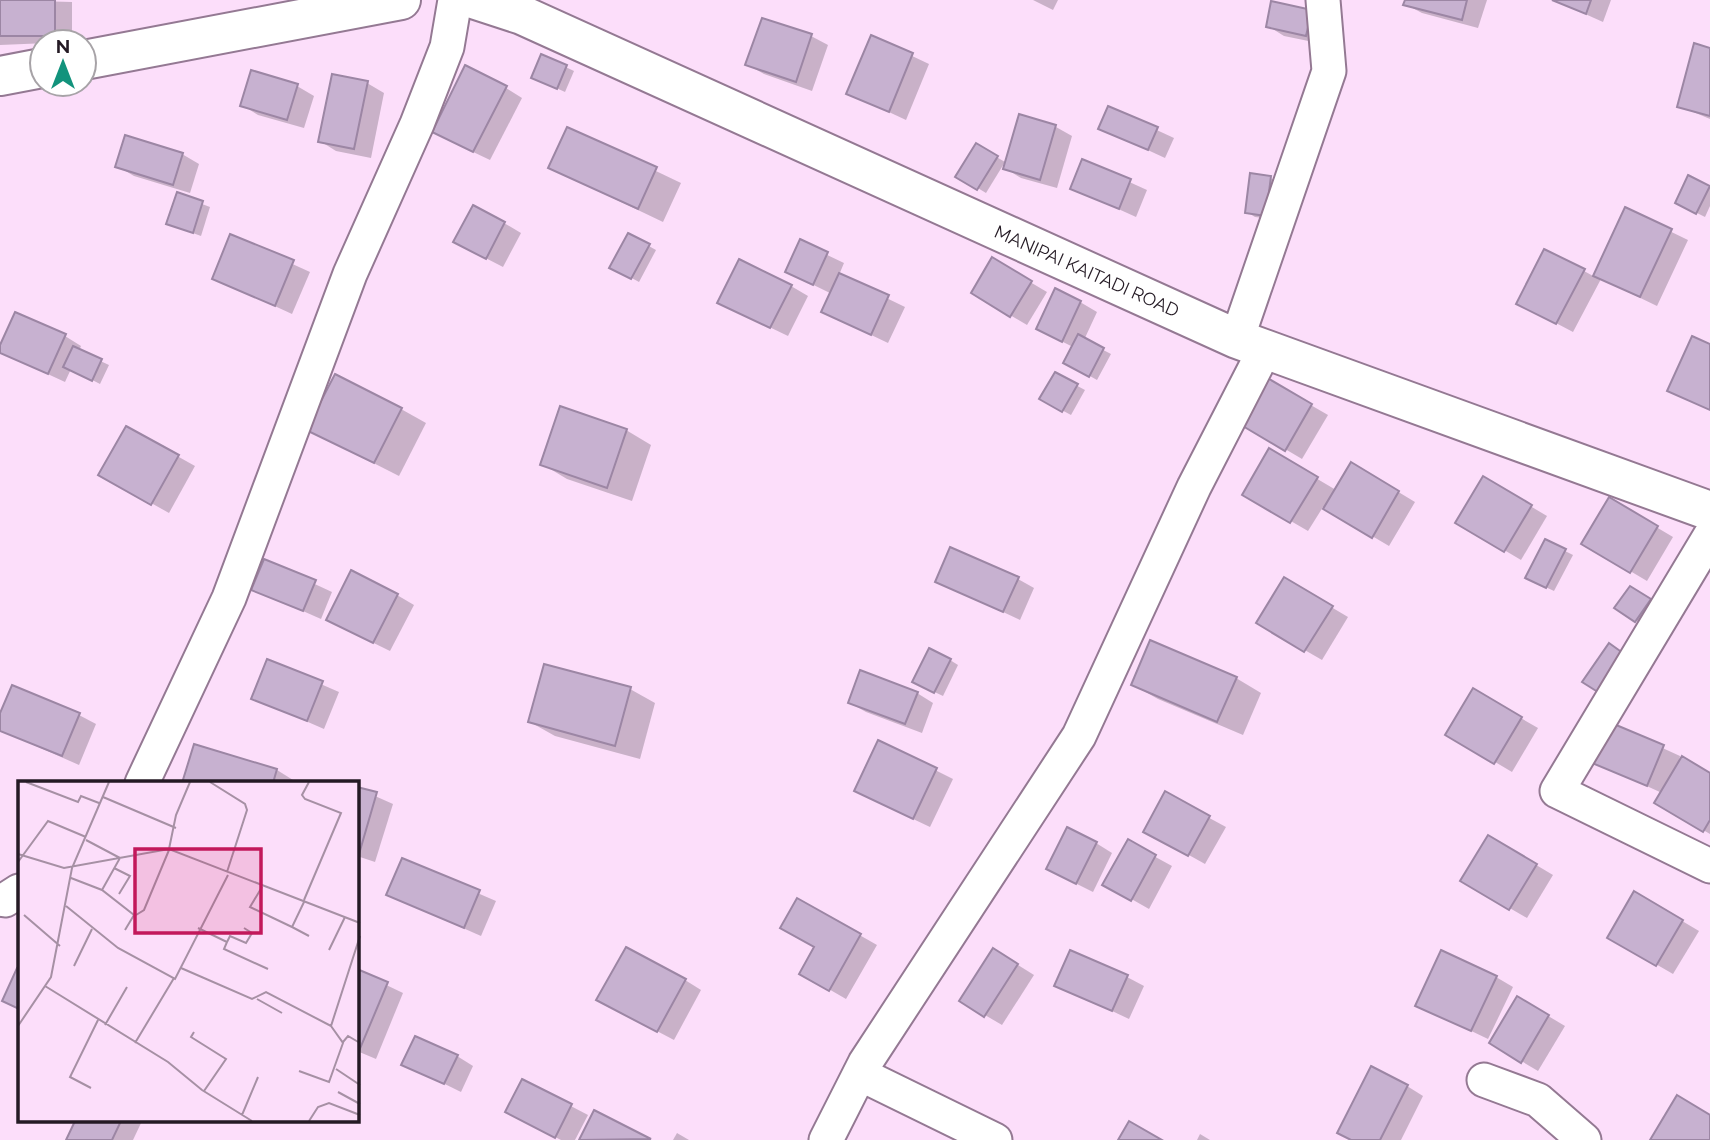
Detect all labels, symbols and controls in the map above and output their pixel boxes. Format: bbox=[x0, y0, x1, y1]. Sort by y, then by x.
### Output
north arrow bbox=[28, 28, 98, 98]
text: N bbox=[56, 35, 70, 57]
street label: MANIPAI KAITADI ROAD bbox=[991, 221, 1183, 321]
inset map bbox=[18, 781, 359, 1122]

